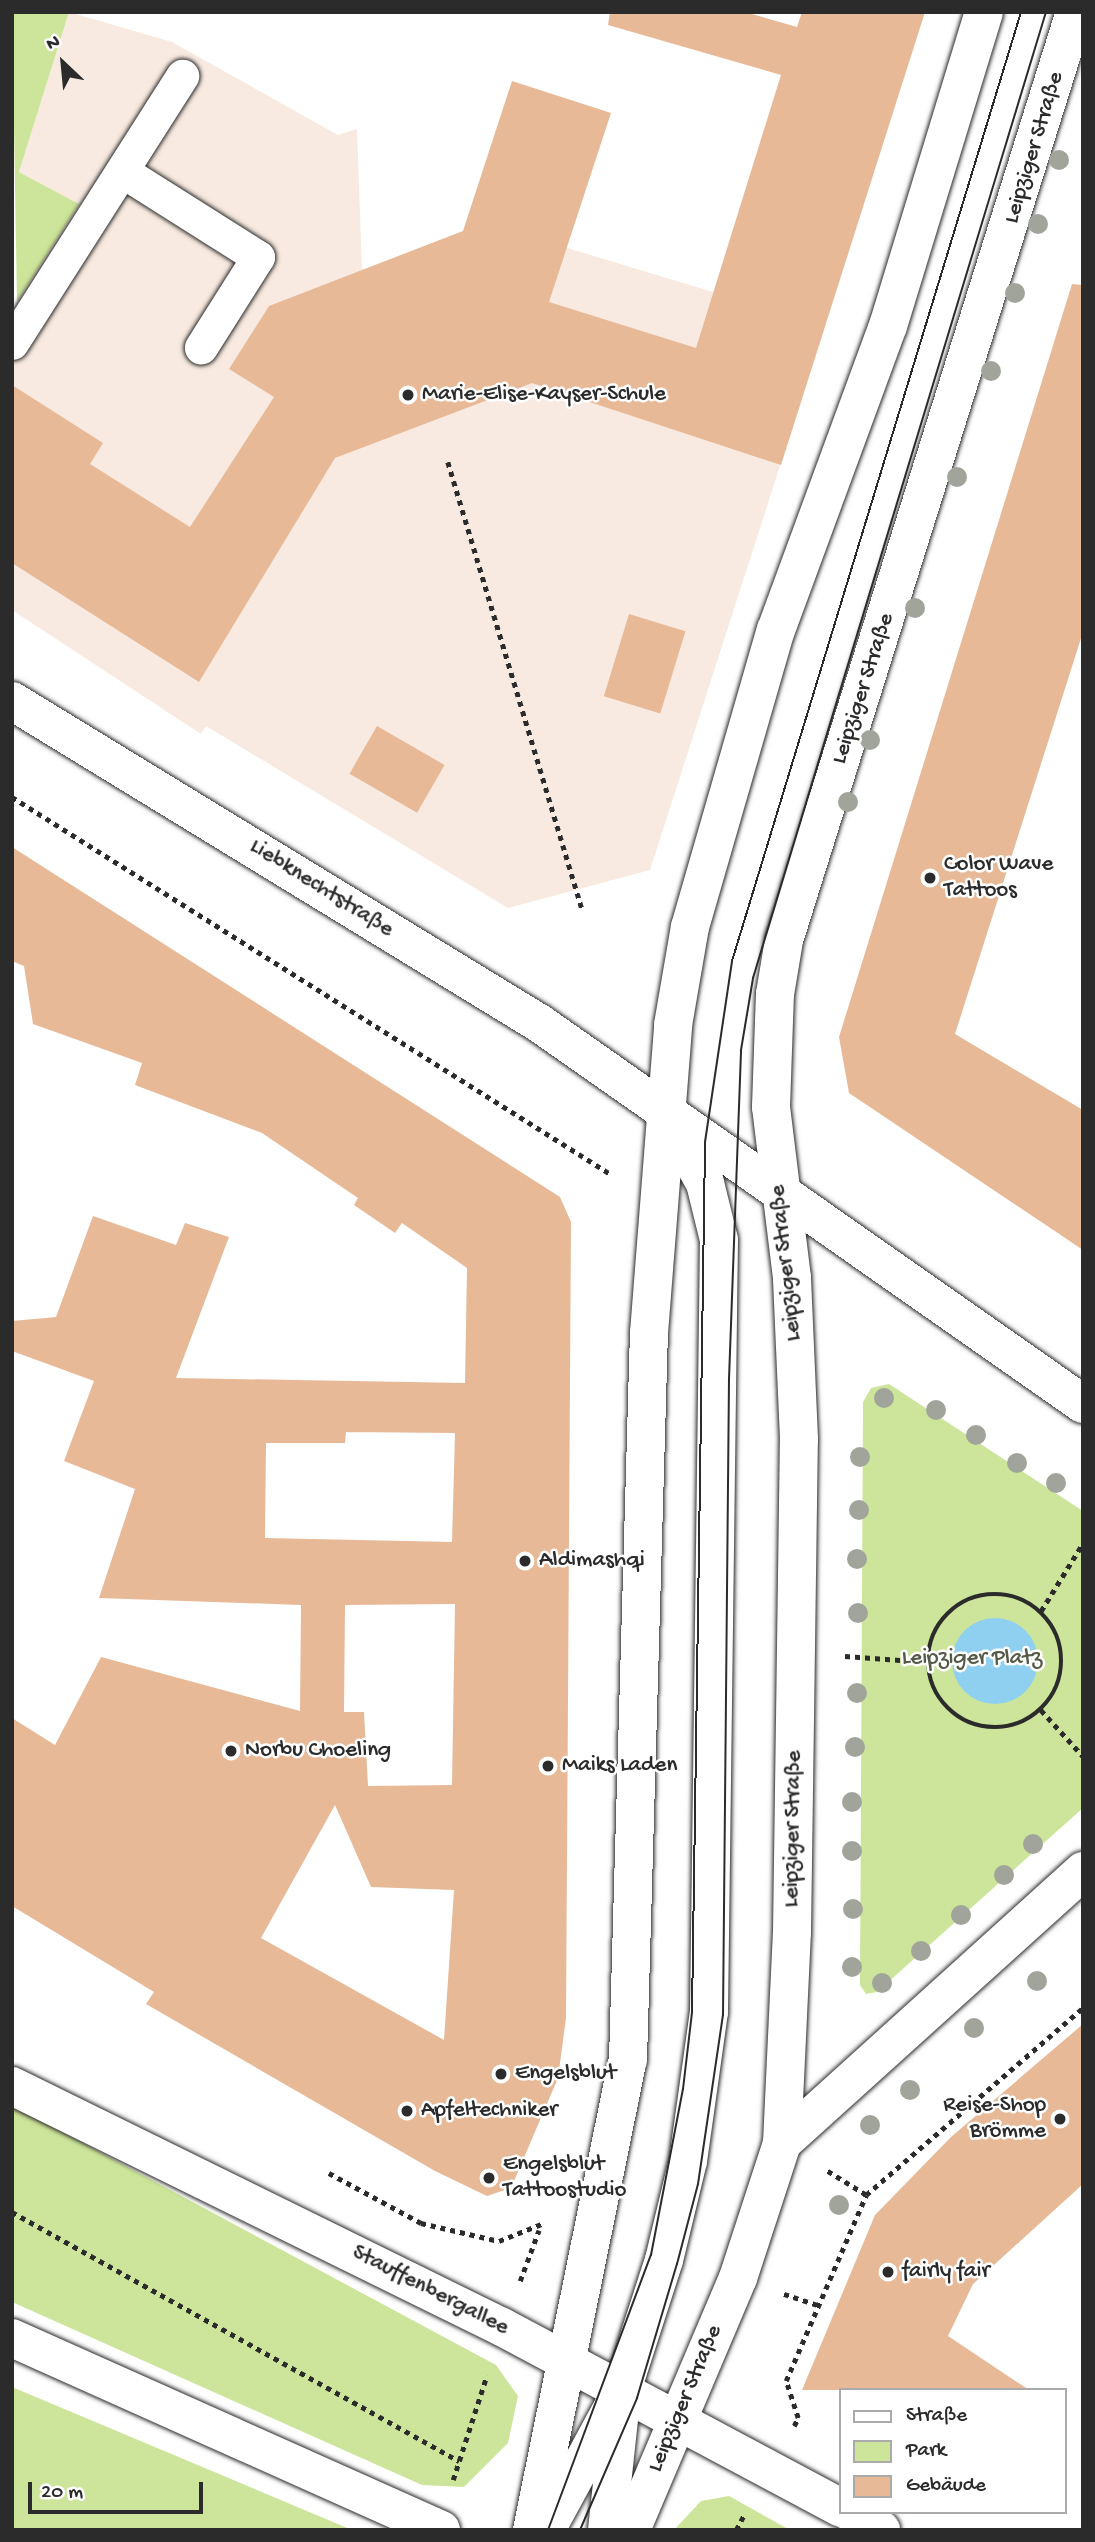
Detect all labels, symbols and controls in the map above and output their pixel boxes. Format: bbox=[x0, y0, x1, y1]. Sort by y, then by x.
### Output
north arrow bbox=[28, 28, 98, 98]
text: N bbox=[43, 31, 64, 57]
street label: Leipziger Straße bbox=[999, 69, 1071, 227]
place label: Marie-Elise-Kayser-Schule bbox=[422, 381, 666, 409]
marker: Marie-Elise-Kayser-Schule bbox=[400, 387, 416, 403]
street label: Leipziger Straße bbox=[827, 610, 901, 768]
street label: Liebknechtstraße bbox=[244, 834, 398, 944]
place label: Color Wave Tattoos bbox=[944, 851, 1053, 905]
marker: Color Wave Tattoos bbox=[922, 870, 938, 886]
street label: Leipziger Straße bbox=[765, 1183, 809, 1343]
place label: Aldimashqi bbox=[539, 1547, 645, 1575]
marker: Aldimashqi bbox=[517, 1553, 533, 1569]
park label: Leipziger Platz bbox=[902, 1645, 1042, 1673]
place label: Norbu Choeling bbox=[245, 1737, 391, 1765]
marker: Norbu Choeling bbox=[223, 1743, 239, 1759]
street label: Leipziger Straße bbox=[779, 1750, 809, 1908]
place label: Maiks Laden bbox=[562, 1752, 677, 1780]
marker: Maiks Laden bbox=[540, 1758, 556, 1774]
place label: Engelsblut bbox=[515, 2060, 616, 2088]
marker: Engelsblut bbox=[493, 2066, 509, 2082]
place label: Reise-Shop Brömme bbox=[943, 2092, 1046, 2146]
place label: Apfeltechniker bbox=[421, 2097, 557, 2125]
marker: Apfeltechniker bbox=[399, 2103, 415, 2119]
marker: Reise-Shop Brömme bbox=[1052, 2111, 1068, 2127]
place label: Engelsblut Tattoostudio bbox=[503, 2151, 626, 2205]
marker: Engelsblut Tattoostudio bbox=[481, 2170, 497, 2186]
street label: Stauffenbergallee bbox=[347, 2240, 513, 2342]
place label: fairly fair bbox=[902, 2258, 990, 2286]
marker: fairly fair bbox=[880, 2264, 896, 2280]
street label: Leipziger Straße bbox=[643, 2321, 729, 2477]
legend bbox=[839, 2388, 1067, 2514]
text: Straße bbox=[906, 2404, 967, 2429]
text: Park bbox=[906, 2439, 946, 2464]
scale bar bbox=[32, 2468, 206, 2512]
text: Gebäude bbox=[906, 2474, 986, 2499]
text: 20 m bbox=[41, 2481, 83, 2506]

